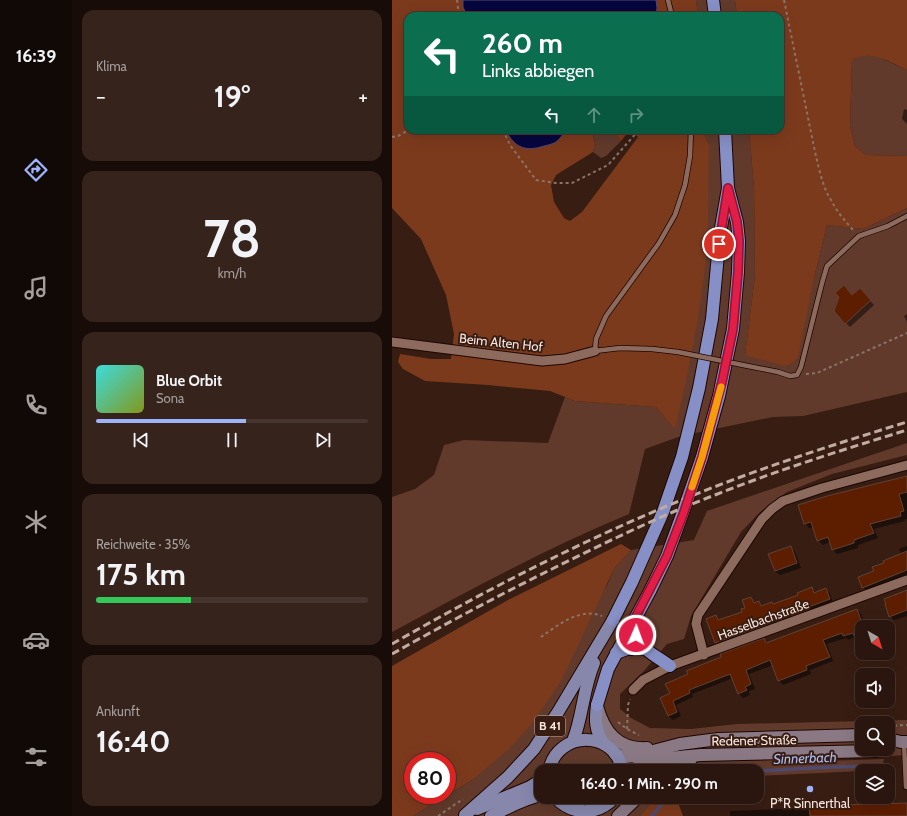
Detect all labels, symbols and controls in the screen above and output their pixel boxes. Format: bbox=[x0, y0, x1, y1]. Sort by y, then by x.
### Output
text: 260 m bbox=[482, 26, 563, 60]
icon: left bbox=[416, 28, 468, 80]
text: 16:39 bbox=[16, 45, 56, 67]
text: Klima bbox=[96, 58, 127, 74]
text: Links abbiegen bbox=[482, 60, 594, 82]
text: 19° bbox=[214, 78, 250, 115]
text: − bbox=[96, 83, 106, 110]
text: + bbox=[358, 83, 368, 110]
icon: left bbox=[541, 104, 563, 126]
icon: ahead bbox=[583, 104, 605, 126]
icon: right bbox=[625, 104, 647, 126]
icon: directions bbox=[22, 156, 50, 184]
text: 78 bbox=[203, 207, 261, 270]
pin bbox=[702, 227, 736, 261]
icon: arrive bbox=[708, 233, 730, 255]
text: km/h bbox=[218, 265, 246, 281]
icon: music bbox=[22, 274, 50, 302]
street label: Beim Alten Hof bbox=[458, 330, 544, 354]
text: Blue Orbit bbox=[156, 372, 222, 390]
text: Sona bbox=[156, 390, 184, 406]
icon: phone bbox=[22, 391, 50, 419]
icon: previous bbox=[130, 429, 152, 451]
icon: pause bbox=[221, 429, 243, 451]
icon: next bbox=[312, 429, 334, 451]
icon: climate bbox=[22, 508, 50, 536]
text: Reichweite · 35% bbox=[96, 536, 190, 552]
text: 175 km bbox=[96, 556, 186, 593]
street label: Hasselbachstraße bbox=[715, 595, 811, 643]
position arrow bbox=[615, 614, 657, 656]
north arrow bbox=[855, 620, 895, 660]
map controls bbox=[855, 620, 895, 804]
icon: car bbox=[22, 626, 50, 654]
button: sound bbox=[855, 668, 895, 708]
text: Ankunft bbox=[96, 703, 140, 719]
road number: B 41 bbox=[535, 716, 565, 736]
button: search bbox=[855, 716, 895, 756]
text: 16:40 bbox=[96, 723, 170, 760]
street label: Redener Straße bbox=[711, 731, 797, 749]
icon: filters bbox=[22, 743, 50, 771]
water label: Sinnerbach bbox=[773, 748, 837, 768]
speed limit sign: 80 bbox=[404, 752, 456, 804]
button: layers bbox=[855, 764, 895, 804]
text: 16:40 · 1 Min. · 290 m bbox=[580, 775, 718, 793]
marker: P*R Sinnerthal bbox=[805, 784, 815, 794]
place label: P*R Sinnerthal bbox=[770, 795, 850, 811]

